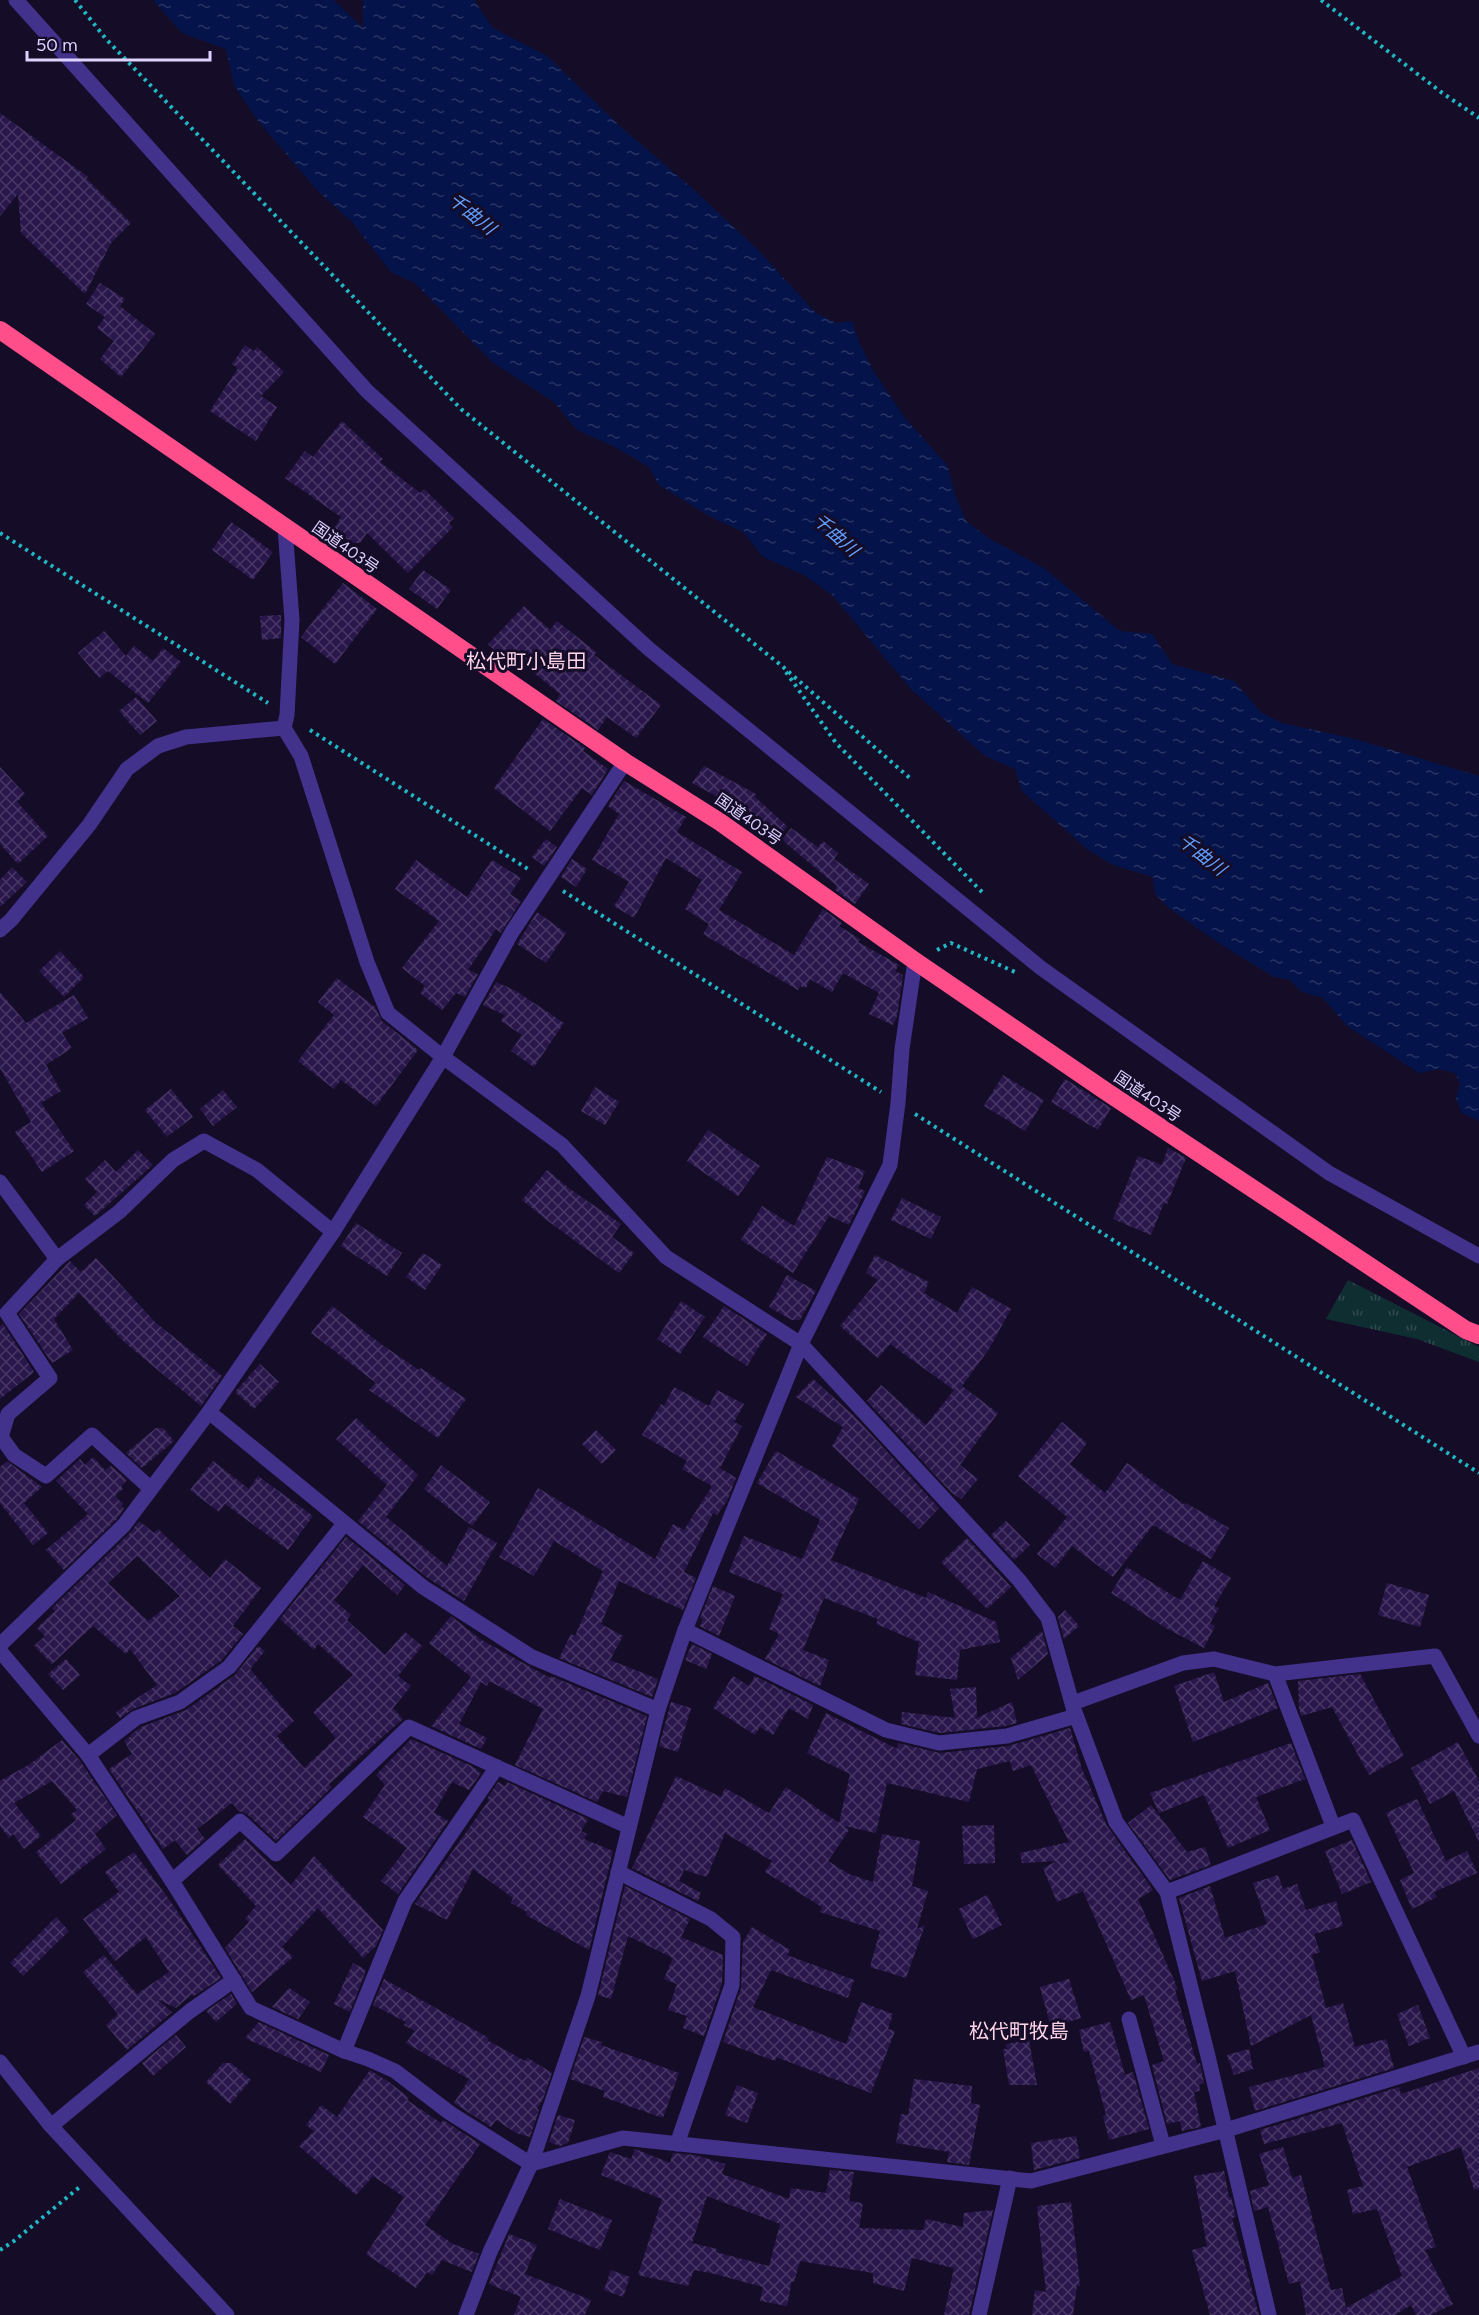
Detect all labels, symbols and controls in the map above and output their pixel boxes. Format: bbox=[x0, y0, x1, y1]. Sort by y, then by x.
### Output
scale bar bbox=[27, 24, 210, 62]
text: 50 m bbox=[36, 34, 78, 56]
water label: 千曲川 bbox=[444, 188, 501, 241]
water label: 千曲川 bbox=[809, 509, 865, 563]
street label: 国道403号 bbox=[309, 518, 383, 577]
district label: 松代町小島田 bbox=[466, 649, 586, 673]
street label: 国道403号 bbox=[712, 790, 786, 849]
water label: 千曲川 bbox=[1174, 830, 1232, 882]
street label: 国道403号 bbox=[1111, 1067, 1185, 1126]
district label: 松代町牧島 bbox=[969, 2019, 1069, 2043]

